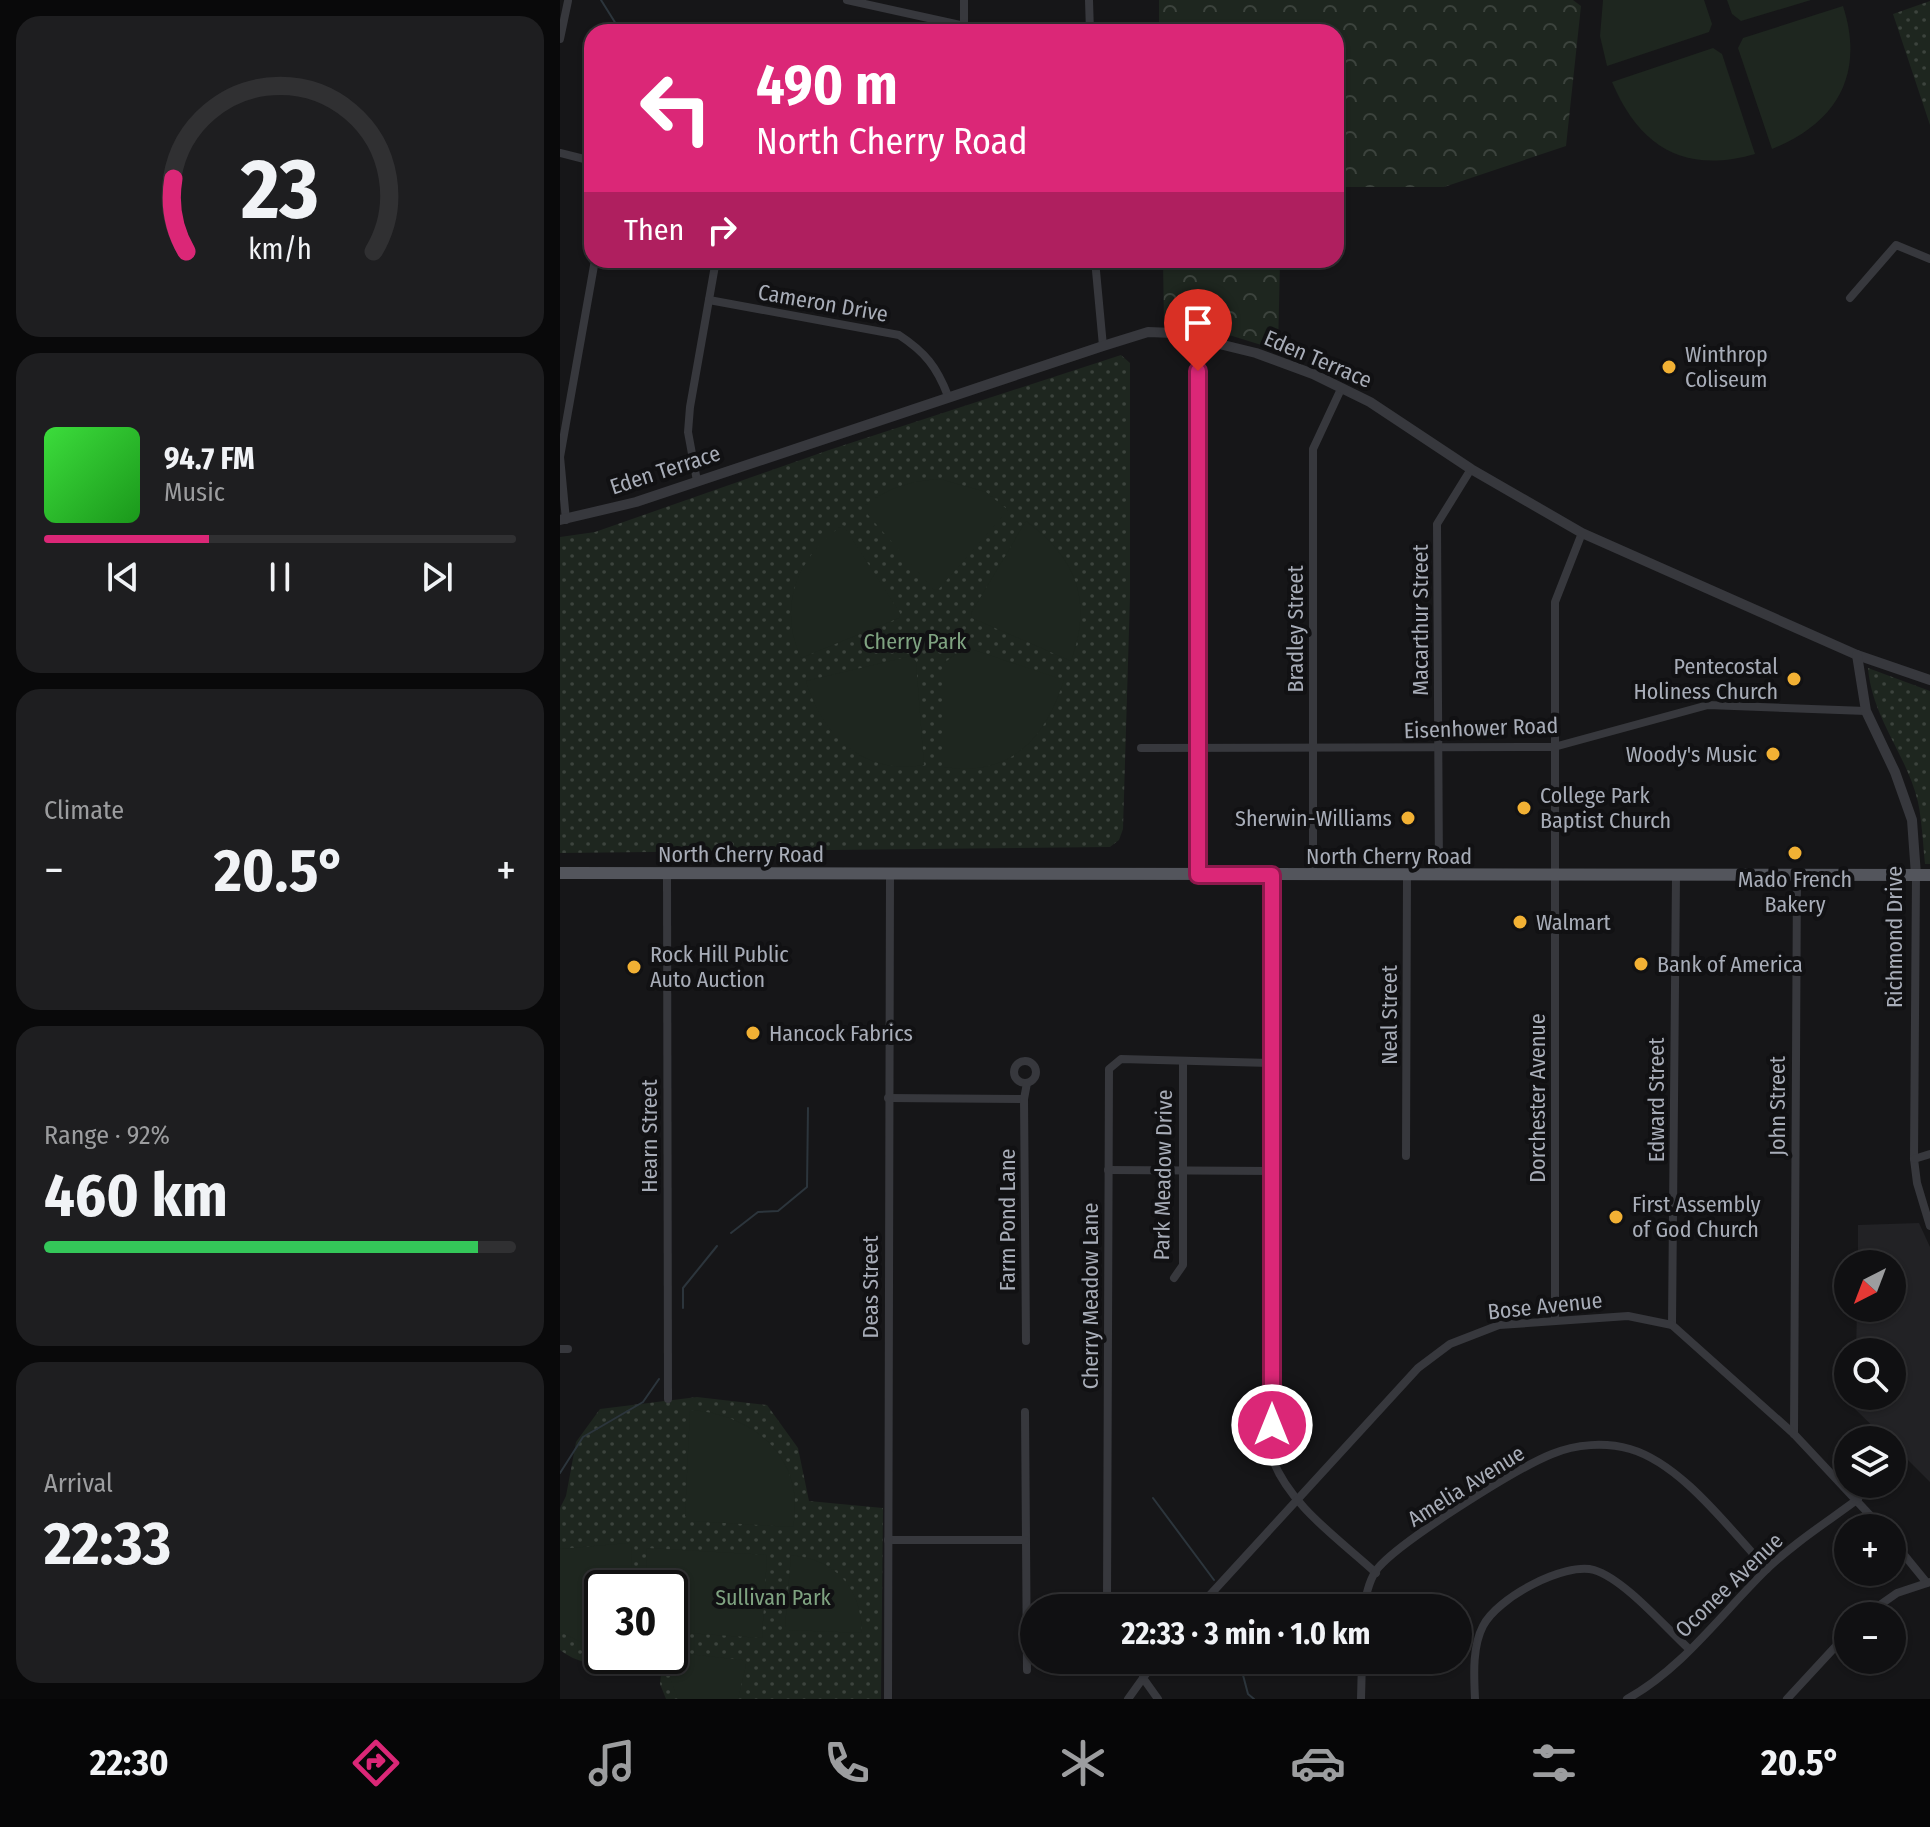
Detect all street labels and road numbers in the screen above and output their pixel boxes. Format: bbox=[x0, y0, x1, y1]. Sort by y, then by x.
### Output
street label: Cameron Drive bbox=[756, 278, 890, 328]
street label: Eden Terrace bbox=[1260, 324, 1376, 394]
street label: Eden Terrace bbox=[606, 439, 724, 501]
street label: Macarthur Street bbox=[1407, 544, 1434, 696]
street label: Bradley Street bbox=[1282, 565, 1309, 693]
street label: Eisenhower Road bbox=[1403, 712, 1559, 744]
street label: North Cherry Road bbox=[658, 841, 824, 868]
street label: North Cherry Road bbox=[1306, 843, 1472, 870]
street label: Richmond Drive bbox=[1881, 866, 1908, 1008]
street label: Neal Street bbox=[1376, 964, 1403, 1065]
street label: Dorchester Avenue bbox=[1524, 1013, 1551, 1183]
street label: Edward Street bbox=[1643, 1037, 1670, 1162]
street label: John Street bbox=[1764, 1055, 1791, 1156]
street label: Hearn Street bbox=[636, 1079, 663, 1193]
street label: Park Meadow Drive bbox=[1148, 1089, 1178, 1261]
street label: Farm Pond Lane bbox=[994, 1149, 1021, 1291]
street label: Cherry Meadow Lane bbox=[1077, 1203, 1104, 1389]
street label: Deas Street bbox=[857, 1235, 884, 1338]
street label: Bose Avenue bbox=[1486, 1287, 1604, 1325]
street label: Amelia Avenue bbox=[1403, 1439, 1529, 1533]
street label: Oconee Avenue bbox=[1670, 1527, 1788, 1643]

